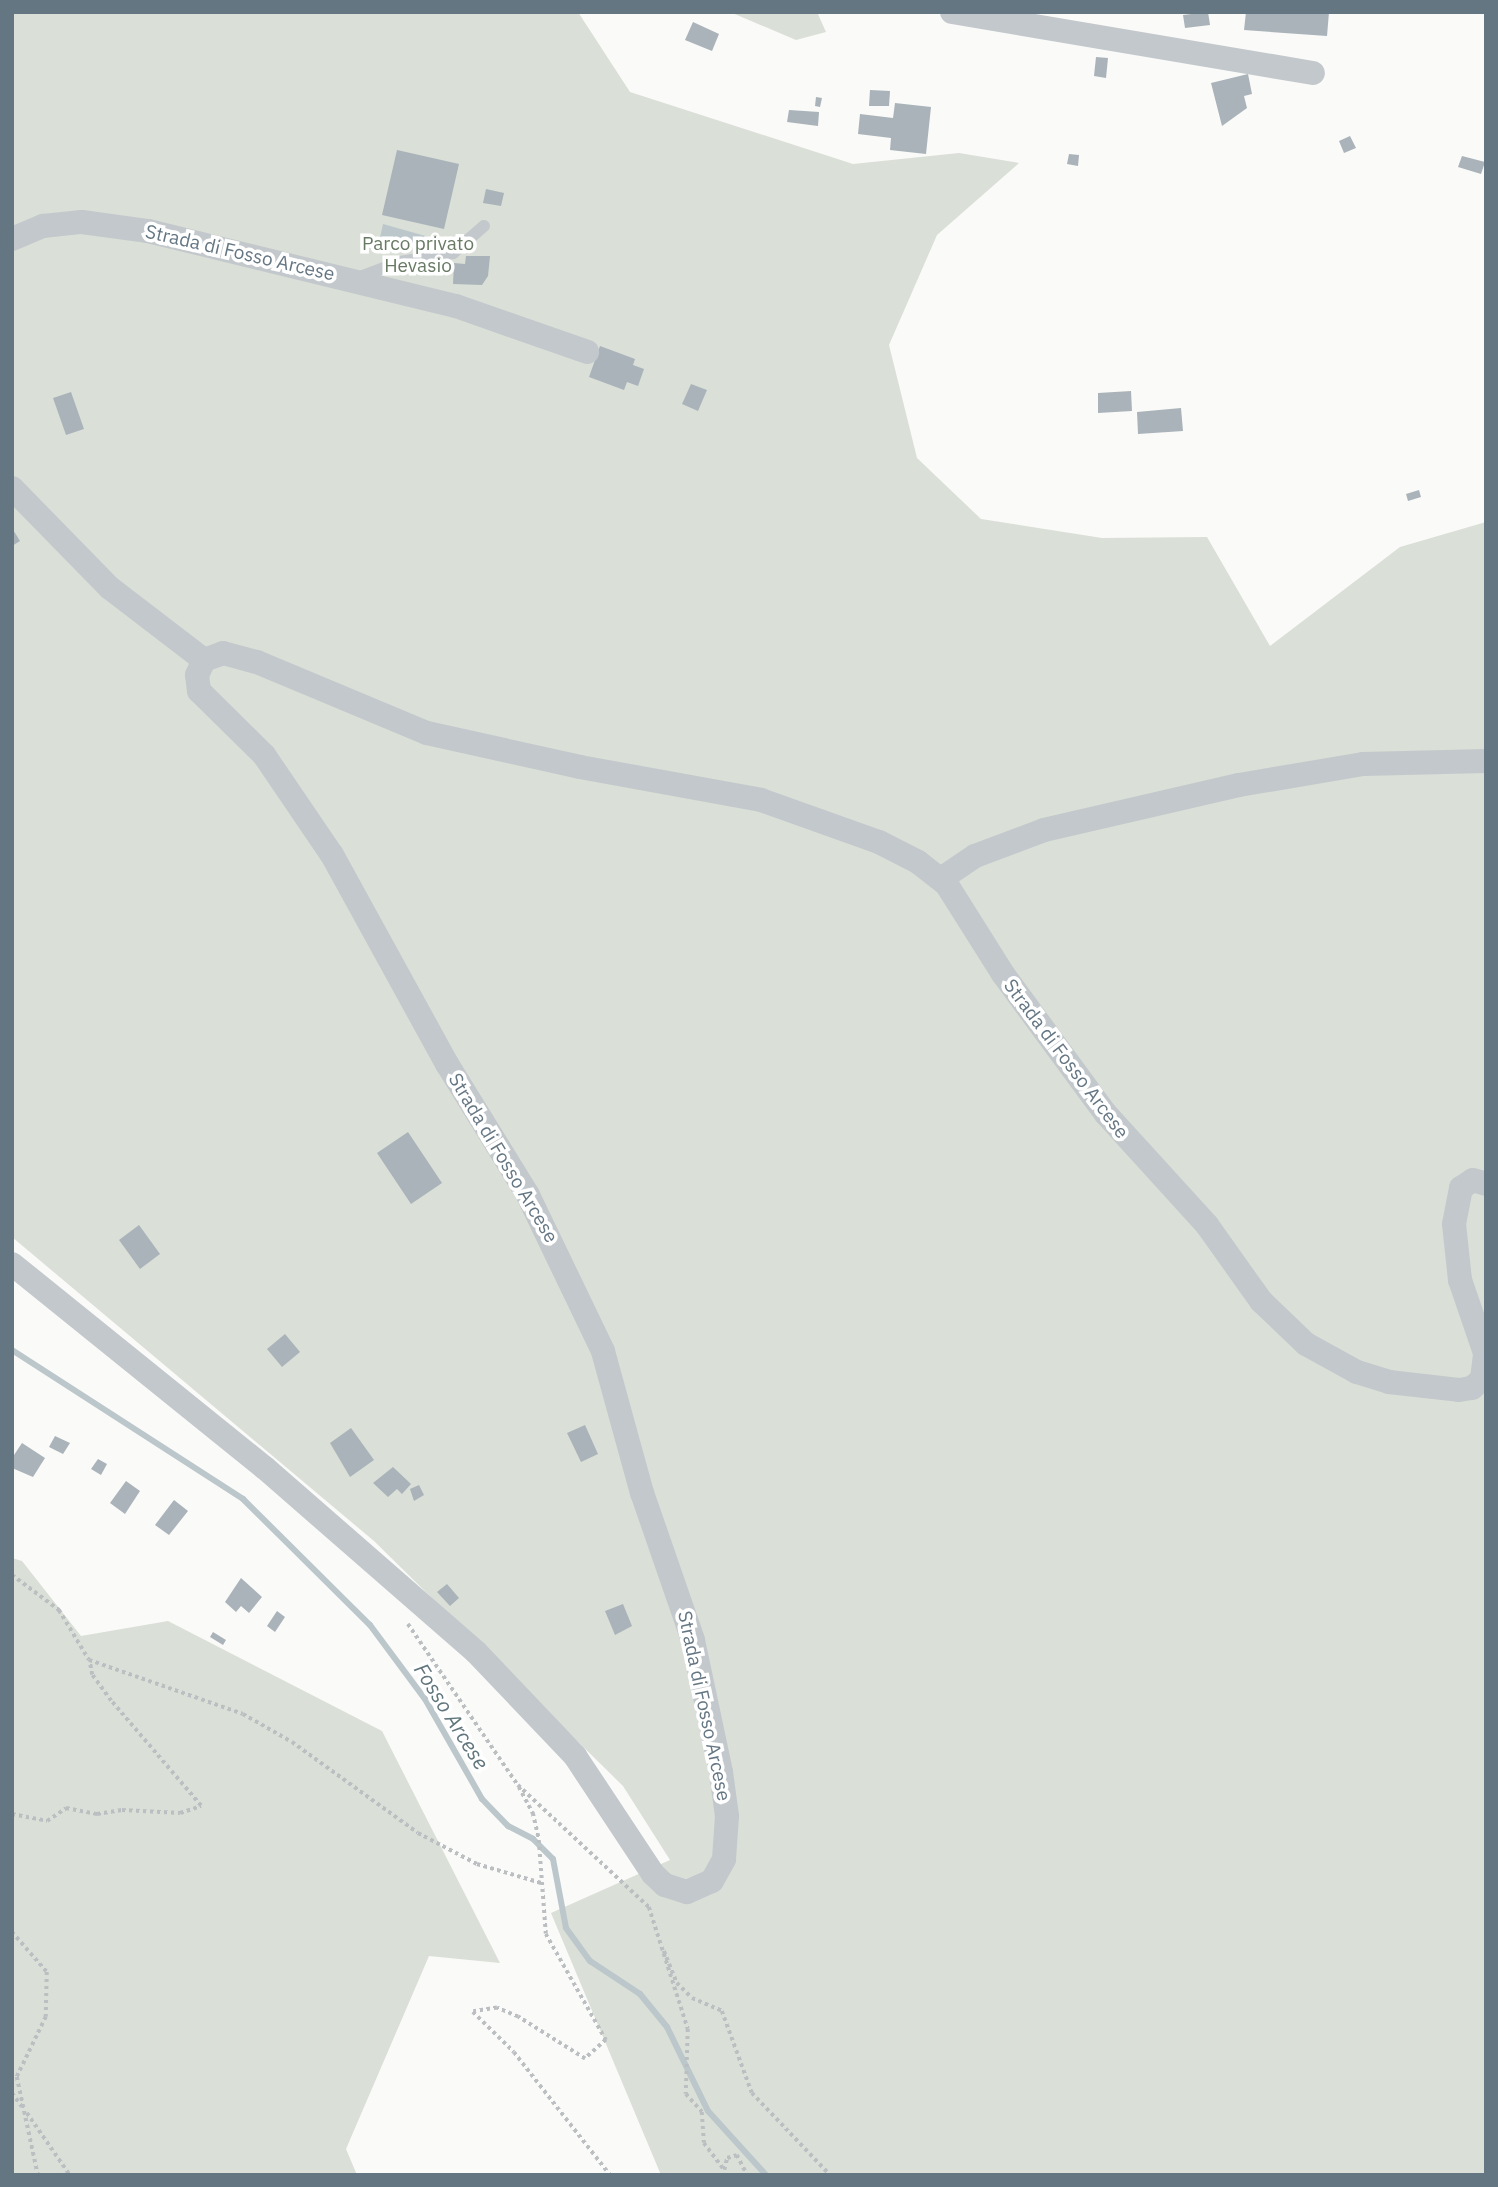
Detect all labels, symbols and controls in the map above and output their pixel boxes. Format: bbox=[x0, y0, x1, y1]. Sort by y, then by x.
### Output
street label: Strada di Fosso Arcese bbox=[143, 220, 337, 286]
park label: Parco privato Hevasio bbox=[362, 233, 474, 277]
street label: Strada di Fosso Arcese bbox=[999, 975, 1133, 1143]
street label: Strada di Fosso Arcese bbox=[443, 1069, 563, 1247]
street label: Strada di Fosso Arcese bbox=[673, 1609, 735, 1803]
water label: Fosso Arcese bbox=[409, 1658, 495, 1774]

